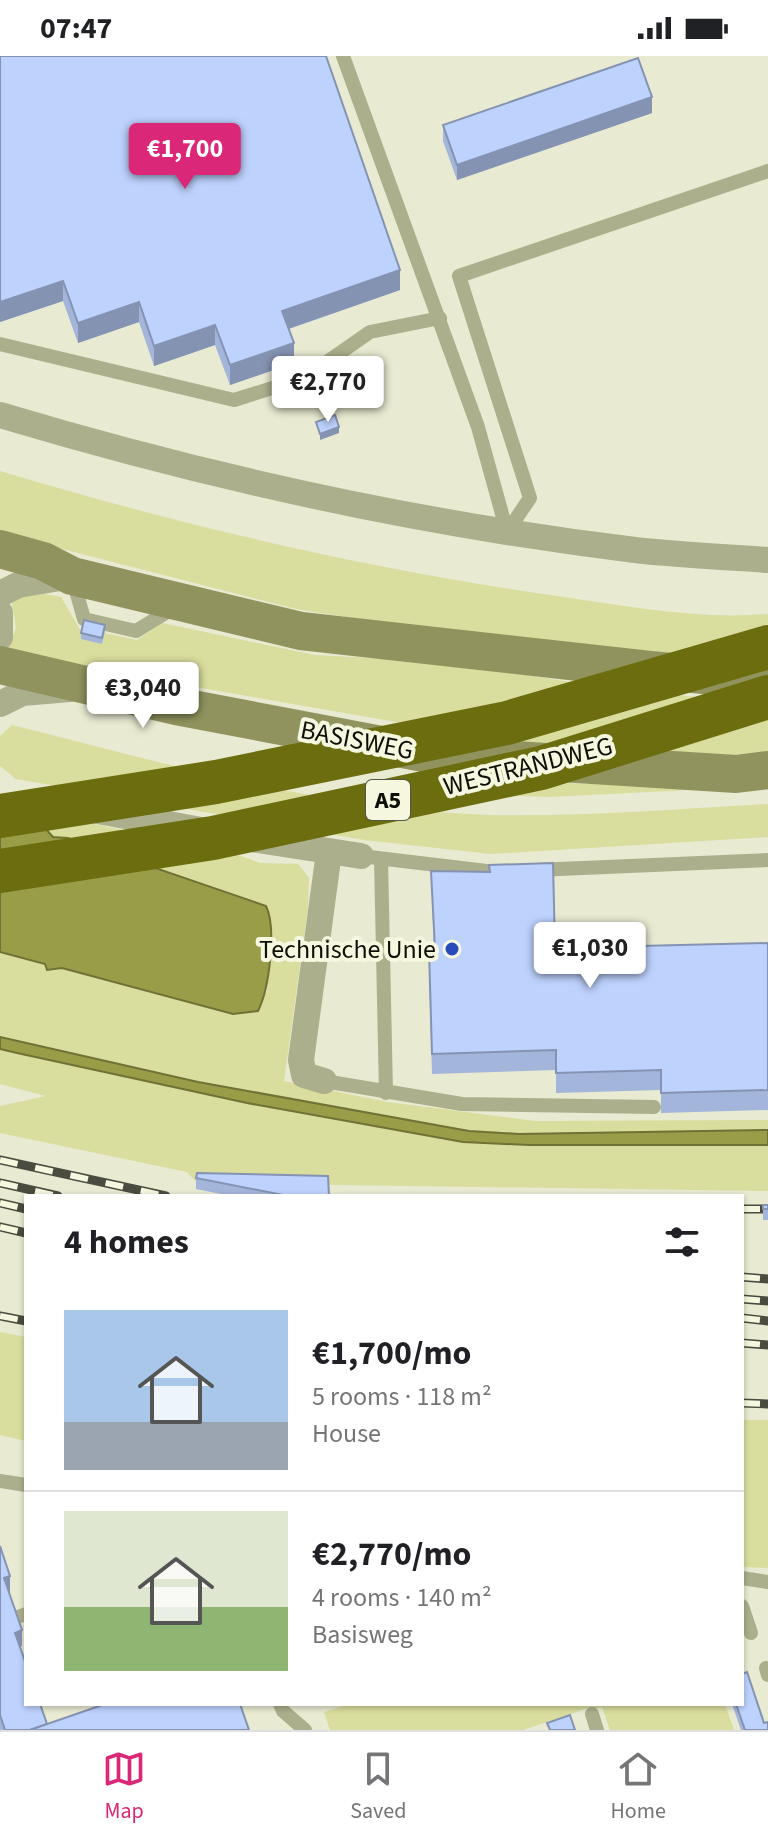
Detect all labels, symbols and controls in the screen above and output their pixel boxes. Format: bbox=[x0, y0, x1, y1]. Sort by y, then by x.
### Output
text: 07:47 bbox=[40, 7, 112, 50]
pin: €1,700 bbox=[120, 123, 250, 191]
text: €1,700 bbox=[147, 130, 223, 167]
pin: €2,770 bbox=[263, 356, 393, 424]
text: €2,770 bbox=[290, 363, 366, 400]
pin: €3,040 bbox=[78, 662, 208, 730]
text: €3,040 bbox=[105, 669, 181, 706]
street label: BASISWEG bbox=[297, 711, 417, 769]
street label: WESTRANDWEG bbox=[440, 727, 616, 805]
road number: A5 bbox=[366, 780, 410, 820]
pin: €1,030 bbox=[525, 922, 655, 990]
text: €1,030 bbox=[552, 929, 628, 966]
place label: Technische Unie bbox=[259, 931, 436, 968]
marker: Technische Unie bbox=[443, 940, 461, 958]
text: 4 homes bbox=[64, 1218, 189, 1267]
icon: filters bbox=[660, 1220, 704, 1264]
text: €1,700/mo bbox=[312, 1329, 472, 1378]
icon: home bbox=[128, 1342, 224, 1438]
text: 5 rooms · 118 m² bbox=[312, 1378, 491, 1415]
text: House bbox=[312, 1415, 381, 1452]
text: €2,770/mo bbox=[312, 1530, 472, 1579]
icon: home bbox=[128, 1543, 224, 1639]
text: 4 rooms · 140 m² bbox=[312, 1579, 491, 1616]
text: Basisweg bbox=[312, 1616, 413, 1653]
tab: Map bbox=[102, 1747, 146, 1827]
tab: Saved bbox=[350, 1747, 406, 1827]
tab: Home bbox=[611, 1747, 666, 1827]

